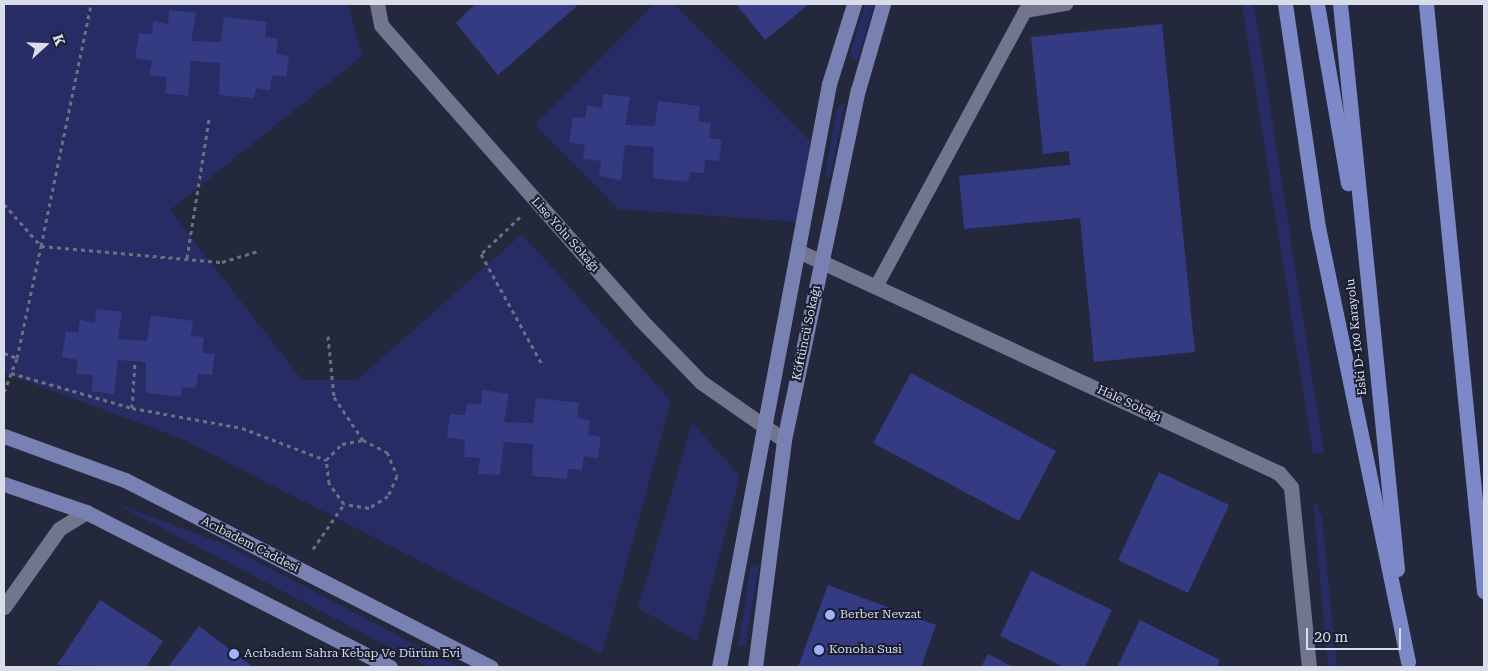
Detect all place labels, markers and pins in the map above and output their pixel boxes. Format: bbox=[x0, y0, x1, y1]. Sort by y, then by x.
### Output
place label: Berber Nevzat bbox=[840, 608, 921, 622]
marker: Berber Nevzat bbox=[824, 609, 836, 621]
place label: Konoha Susi bbox=[829, 643, 902, 657]
marker: Konoha Susi bbox=[813, 644, 825, 656]
place label: Acıbadem Sahra Kebap Ve Dürüm Evi bbox=[244, 647, 460, 661]
marker: Acıbadem Sahra Kebap Ve Dürüm Evi bbox=[228, 648, 240, 660]

